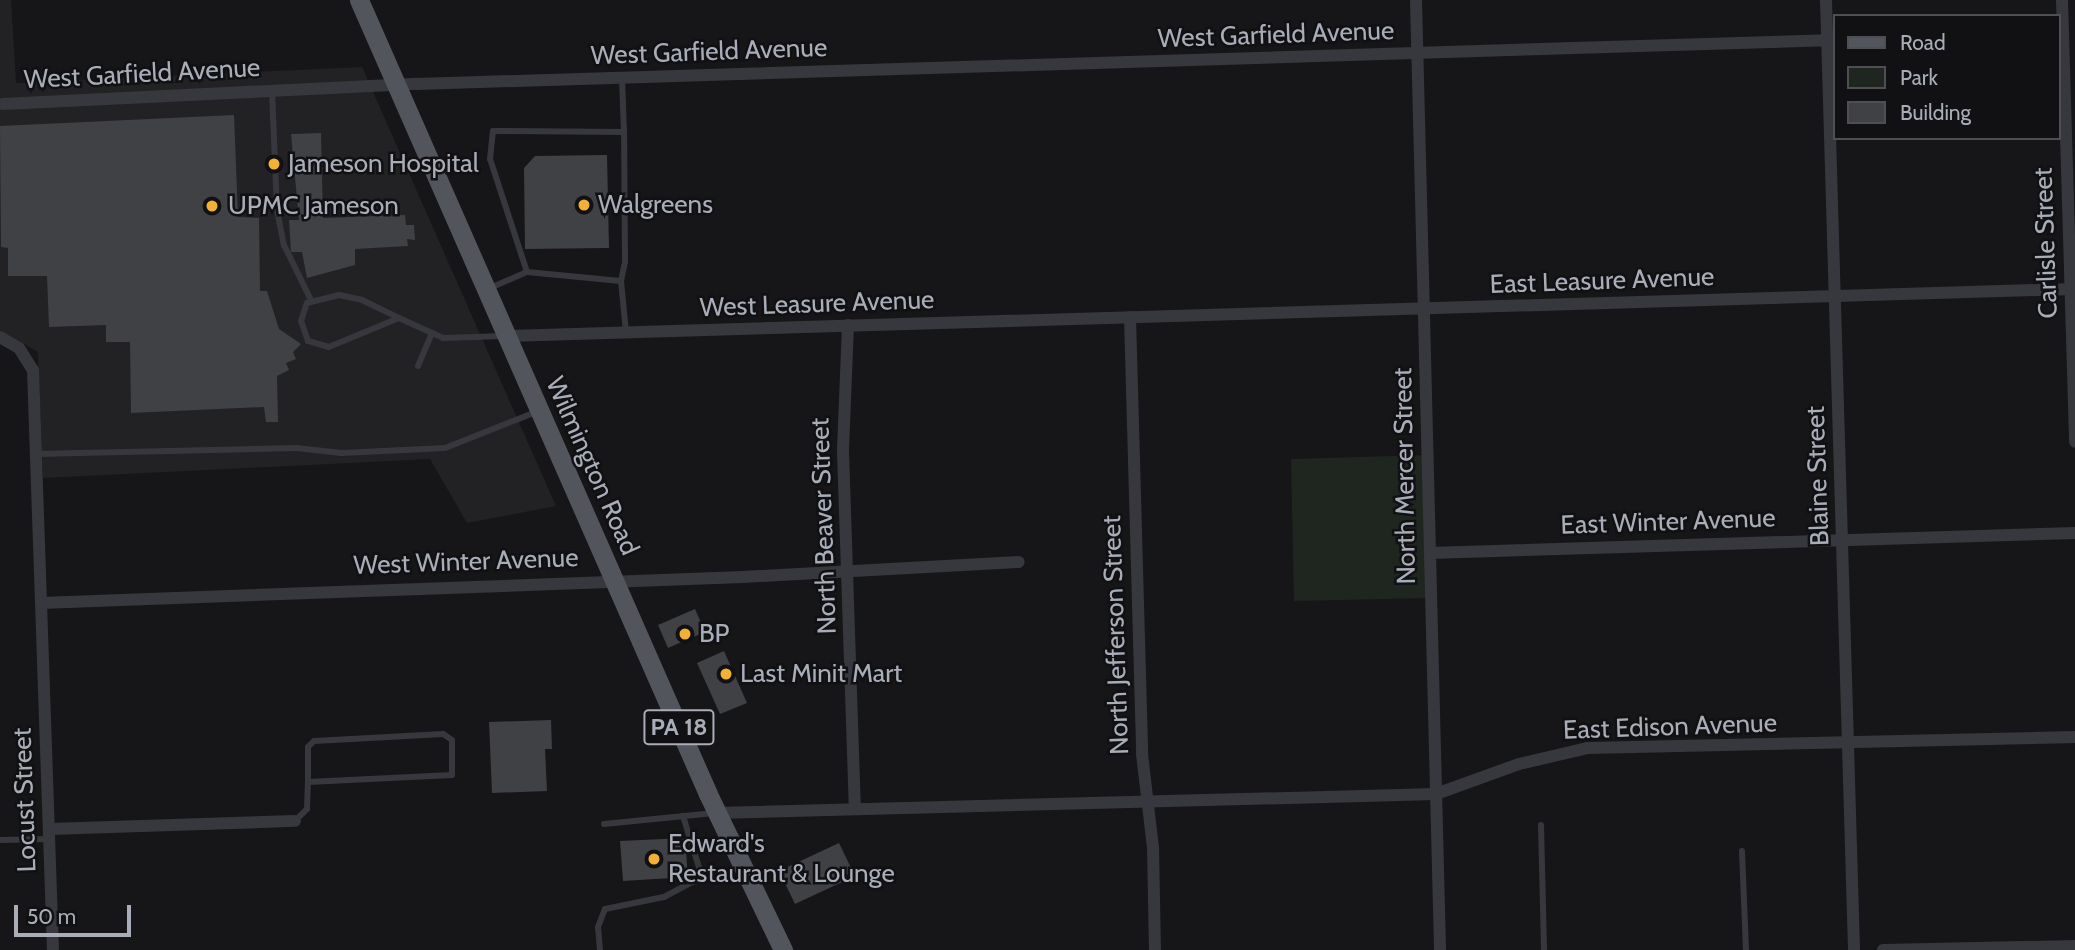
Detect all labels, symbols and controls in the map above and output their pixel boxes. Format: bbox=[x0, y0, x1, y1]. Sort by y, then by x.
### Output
legend bbox=[1834, 14, 2061, 140]
street label: West Garfield Avenue bbox=[1157, 15, 1395, 55]
text: Road bbox=[1900, 30, 1946, 55]
street label: West Garfield Avenue bbox=[590, 32, 828, 72]
street label: West Garfield Avenue bbox=[23, 52, 261, 96]
text: Park bbox=[1900, 65, 1938, 90]
text: Building bbox=[1900, 100, 1971, 125]
place label: Jameson Hospital bbox=[288, 148, 479, 180]
marker: Jameson Hospital bbox=[266, 156, 282, 172]
street label: Carlisle Street bbox=[2028, 167, 2064, 319]
place label: Walgreens bbox=[598, 189, 713, 221]
place label: UPMC Jameson bbox=[228, 190, 399, 222]
marker: UPMC Jameson bbox=[202, 196, 222, 216]
marker: Walgreens bbox=[576, 197, 592, 213]
street label: East Leasure Avenue bbox=[1489, 261, 1715, 301]
street label: West Leasure Avenue bbox=[699, 284, 935, 324]
street label: North Mercer Street bbox=[1388, 367, 1422, 585]
street label: Wilmington Road bbox=[539, 372, 645, 560]
street label: Blaine Street bbox=[1800, 405, 1836, 547]
street label: North Beaver Street bbox=[805, 417, 843, 635]
street label: East Winter Avenue bbox=[1560, 503, 1776, 541]
street label: North Jefferson Street bbox=[1096, 515, 1136, 755]
street label: West Winter Avenue bbox=[353, 542, 579, 582]
place label: BP bbox=[699, 618, 729, 650]
marker: BP bbox=[677, 626, 693, 642]
place label: Last Minit Mart bbox=[740, 658, 902, 690]
marker: Last Minit Mart bbox=[718, 666, 734, 682]
road number: PA 18 bbox=[642, 706, 716, 748]
street label: East Edison Avenue bbox=[1562, 708, 1778, 746]
street label: Locust Street bbox=[7, 727, 43, 873]
place label: Edward's Restaurant & Lounge bbox=[668, 828, 895, 890]
marker: Edward's Restaurant & Lounge bbox=[646, 851, 662, 867]
scale bar bbox=[18, 890, 135, 934]
text: 50 m bbox=[27, 904, 76, 929]

